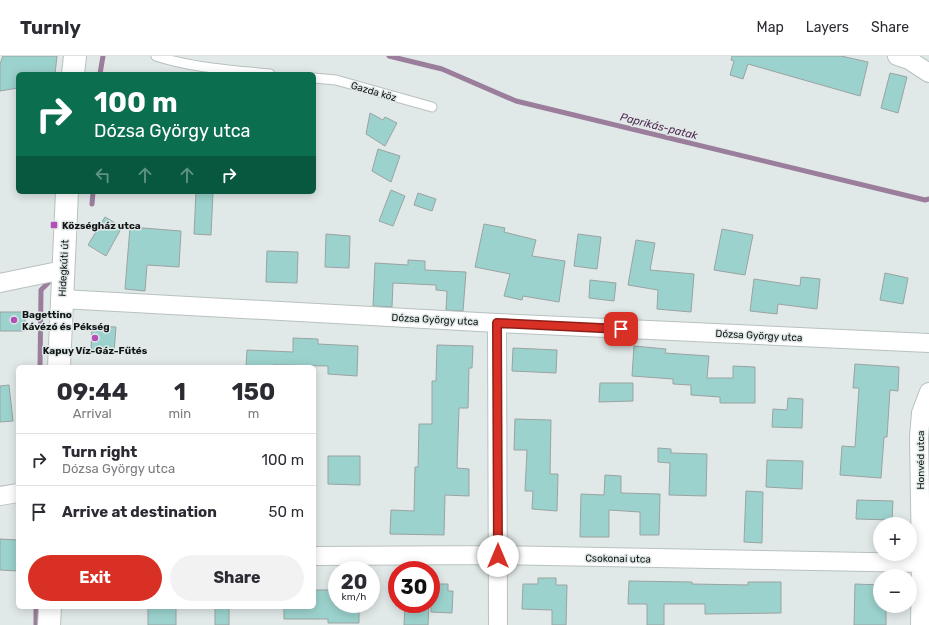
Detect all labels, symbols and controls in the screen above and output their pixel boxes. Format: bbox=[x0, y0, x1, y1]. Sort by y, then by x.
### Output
text: Turnly bbox=[20, 16, 81, 39]
text: Map bbox=[757, 19, 784, 36]
text: Layers bbox=[806, 19, 849, 36]
text: Share bbox=[871, 19, 909, 36]
street label: Gazda köz bbox=[349, 80, 398, 104]
text: 100 m bbox=[94, 86, 178, 119]
icon: right bbox=[28, 88, 80, 140]
water label: Paprikás-patak bbox=[619, 111, 699, 142]
text: Dózsa György utca bbox=[94, 120, 251, 142]
icon: left bbox=[92, 164, 114, 186]
icon: ahead bbox=[134, 164, 156, 186]
icon: ahead bbox=[176, 164, 198, 186]
icon: right bbox=[218, 164, 240, 186]
marker: Községház utca bbox=[49, 220, 59, 230]
place label: Községház utca bbox=[62, 220, 141, 232]
street label: Hidegkúti út bbox=[57, 239, 71, 297]
place label: Bagettino Kávézó és Pékség bbox=[22, 309, 109, 333]
street label: Dózsa György utca bbox=[391, 312, 479, 328]
pin bbox=[604, 312, 638, 346]
marker: Bagettino Kávézó és Pékség bbox=[9, 315, 19, 325]
icon: arrive bbox=[610, 318, 632, 340]
street label: Dózsa György utca bbox=[715, 328, 803, 344]
marker: Kapuy Víz-Gáz-Fűtés bbox=[90, 333, 100, 343]
place label: Kapuy Víz-Gáz-Fűtés bbox=[43, 345, 148, 357]
text: 09:44 bbox=[57, 378, 128, 406]
text: 1 bbox=[174, 378, 186, 406]
text: 150 bbox=[232, 378, 275, 406]
text: Arrival bbox=[73, 406, 112, 421]
text: min bbox=[169, 406, 191, 421]
text: m bbox=[248, 406, 259, 421]
street label: Honvéd utca bbox=[915, 430, 927, 490]
text: Turn right bbox=[62, 443, 137, 461]
icon: right bbox=[28, 449, 50, 471]
text: 100 m bbox=[262, 451, 304, 469]
text: Dózsa György utca bbox=[62, 461, 175, 476]
icon: arrive bbox=[28, 501, 50, 523]
text: Arrive at destination bbox=[62, 503, 217, 521]
text: 50 m bbox=[269, 503, 304, 521]
map controls bbox=[873, 517, 917, 613]
button: + bbox=[873, 517, 917, 561]
position arrow bbox=[477, 535, 519, 577]
street label: Csokonai utca bbox=[585, 552, 651, 566]
button: Exit bbox=[28, 555, 162, 601]
button: Share bbox=[170, 555, 304, 601]
speed limit sign: 30 bbox=[388, 561, 440, 613]
button: − bbox=[873, 569, 917, 613]
text: 20 bbox=[341, 570, 367, 594]
text: km/h bbox=[342, 591, 366, 603]

